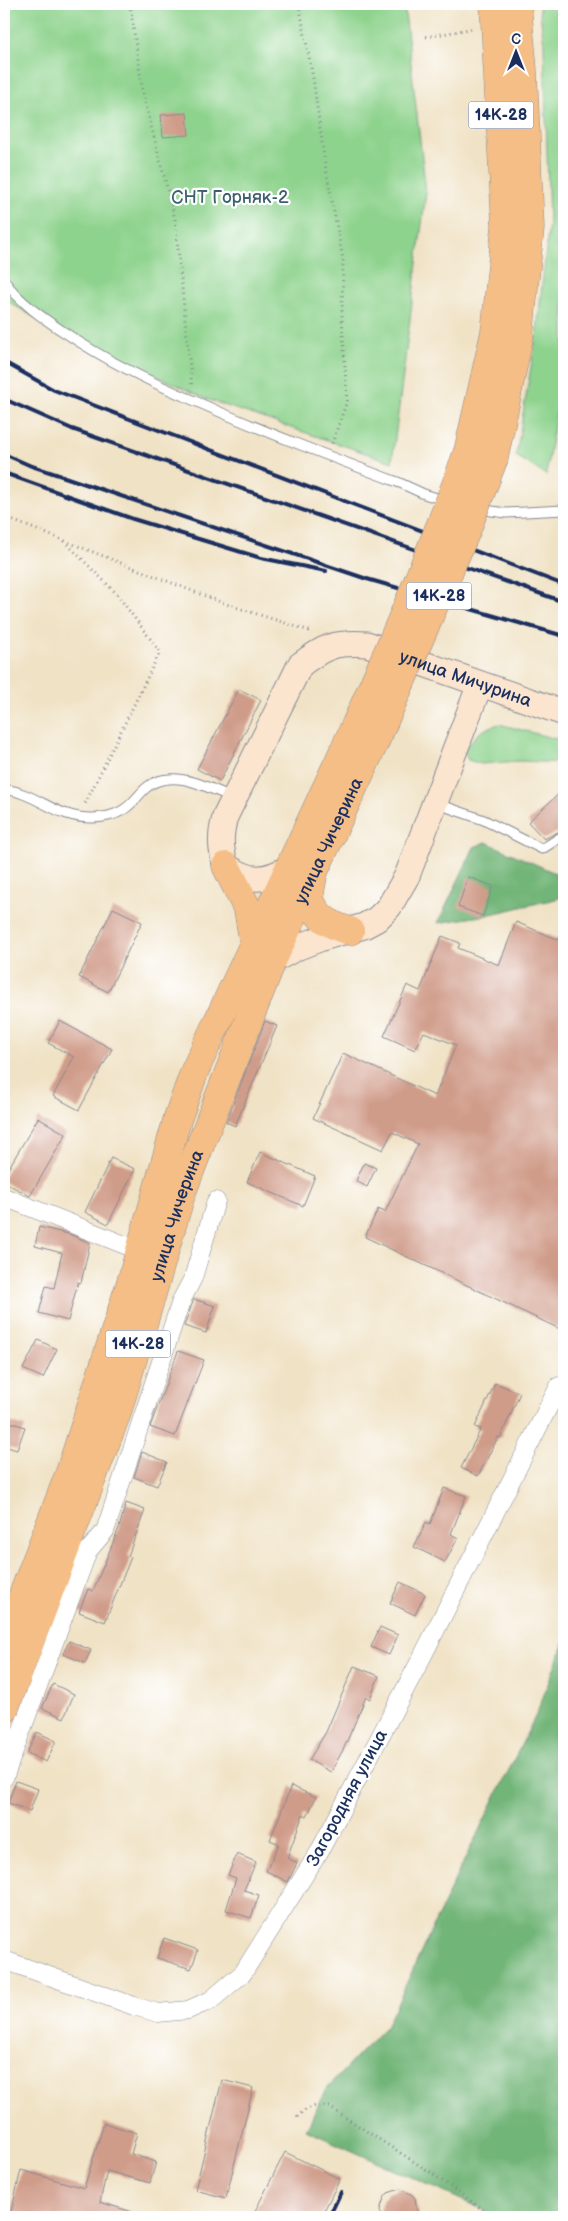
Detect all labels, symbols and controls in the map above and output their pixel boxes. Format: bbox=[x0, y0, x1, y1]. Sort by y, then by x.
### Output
north arrow bbox=[490, 28, 540, 78]
text: С bbox=[511, 31, 521, 48]
road number: 14К-28 bbox=[468, 102, 534, 128]
park label: СНТ Горняк-2 bbox=[171, 187, 289, 208]
road number: 14К-28 bbox=[406, 582, 472, 610]
street label: улица Мичурина bbox=[397, 646, 535, 711]
street label: улица Чичерина bbox=[290, 774, 367, 907]
street label: улица Чичерина bbox=[146, 1146, 208, 1284]
road number: 14К-28 bbox=[106, 1330, 170, 1358]
street label: Загородняя улица bbox=[302, 1726, 392, 1870]

